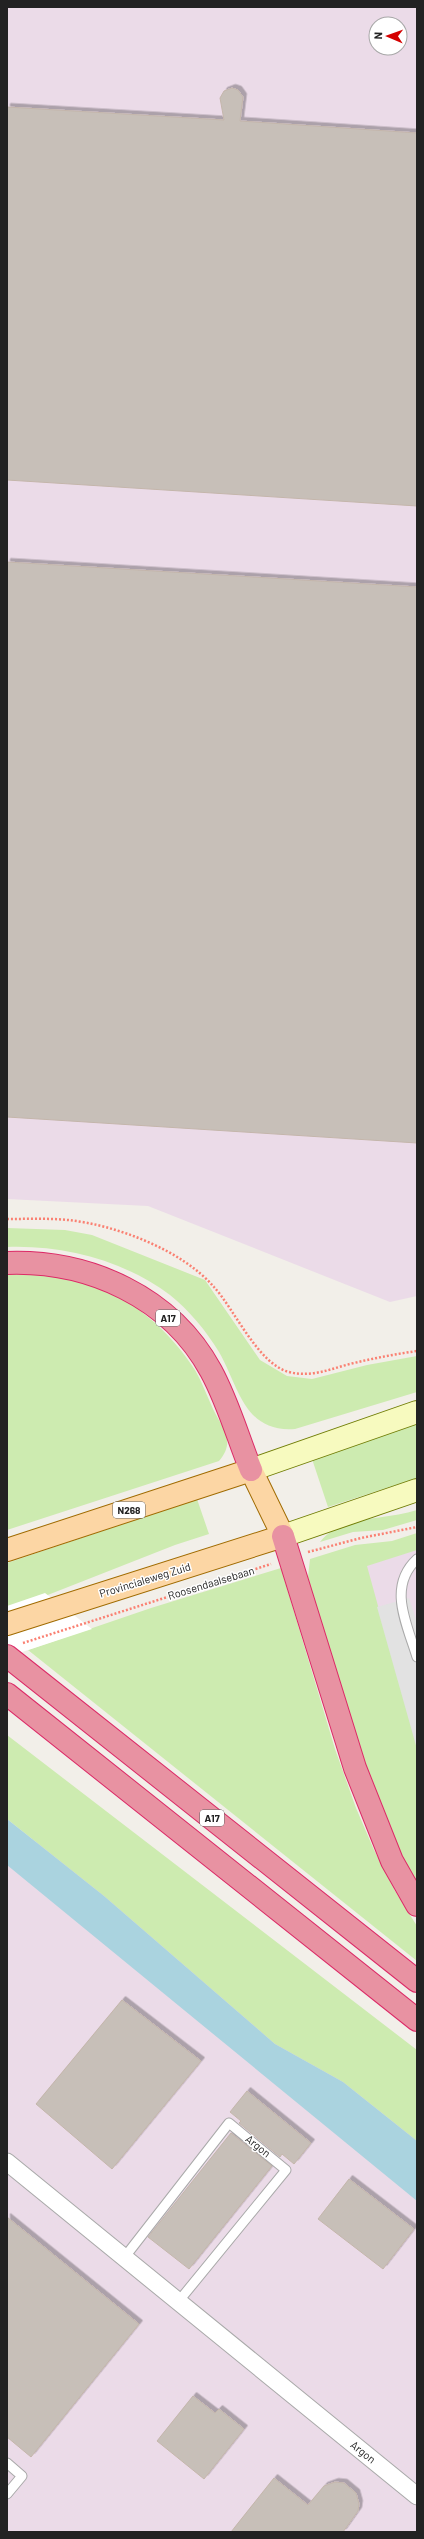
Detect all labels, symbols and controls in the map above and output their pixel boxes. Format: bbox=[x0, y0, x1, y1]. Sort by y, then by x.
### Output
north arrow bbox=[368, 16, 408, 56]
text: N bbox=[371, 32, 384, 40]
road number: A17 bbox=[156, 1310, 180, 1326]
road number: N268 bbox=[113, 1502, 145, 1518]
street label: Provincialeweg Zuid bbox=[98, 1559, 192, 1600]
street label: Roosendaalsebaan bbox=[166, 1563, 256, 1602]
road number: A17 bbox=[200, 1810, 224, 1826]
street label: Argon bbox=[243, 2132, 273, 2160]
street label: Argon bbox=[348, 2438, 378, 2466]

